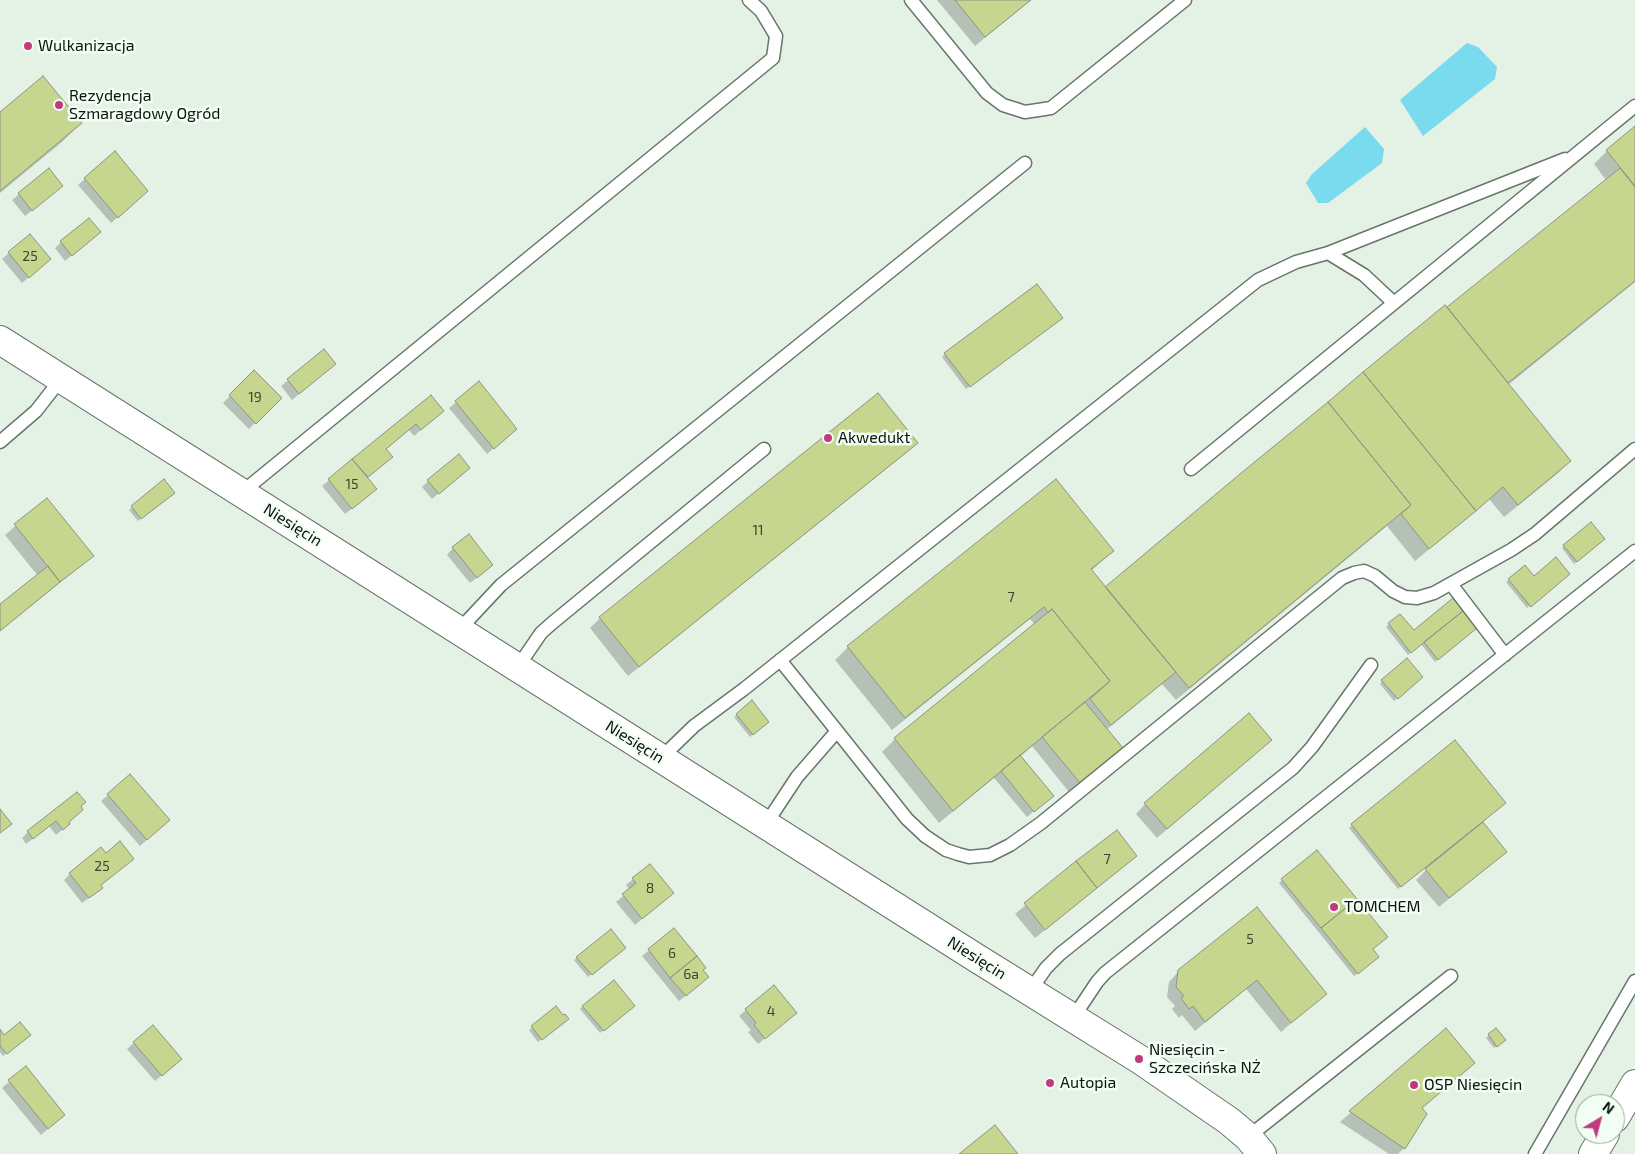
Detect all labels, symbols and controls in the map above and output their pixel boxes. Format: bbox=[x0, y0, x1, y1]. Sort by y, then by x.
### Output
place label: Wulkanizacja bbox=[38, 36, 135, 56]
marker: Wulkanizacja bbox=[22, 40, 34, 52]
place label: Rezydencja Szmaragdowy Ogród bbox=[69, 86, 221, 124]
marker: Rezydencja Szmaragdowy Ogród bbox=[53, 99, 65, 111]
house number: 25 bbox=[22, 248, 38, 264]
house number: 19 bbox=[248, 389, 262, 405]
place label: Akwedukt bbox=[838, 428, 910, 448]
marker: Akwedukt bbox=[822, 432, 834, 444]
house number: 15 bbox=[345, 476, 359, 492]
street label: Niesięcin bbox=[260, 499, 326, 551]
house number: 11 bbox=[752, 522, 764, 538]
house number: 7 bbox=[1007, 589, 1015, 605]
street label: Niesięcin bbox=[602, 716, 668, 768]
house number: 7 bbox=[1103, 851, 1111, 867]
house number: 25 bbox=[94, 858, 110, 874]
house number: 8 bbox=[646, 880, 654, 896]
place label: TOMCHEM bbox=[1344, 897, 1421, 917]
marker: TOMCHEM bbox=[1328, 901, 1340, 913]
house number: 5 bbox=[1246, 931, 1254, 947]
street label: Niesięcin bbox=[944, 932, 1010, 984]
house number: 6 bbox=[668, 945, 676, 961]
house number: 6a bbox=[683, 966, 699, 982]
house number: 4 bbox=[767, 1003, 775, 1019]
place label: Niesięcin - Szczecińska NŻ bbox=[1149, 1040, 1261, 1078]
marker: Niesięcin - Szczecińska NŻ bbox=[1133, 1053, 1145, 1065]
place label: Autopia bbox=[1060, 1073, 1116, 1093]
place label: OSP Niesięcin bbox=[1424, 1075, 1522, 1095]
marker: Autopia bbox=[1044, 1077, 1056, 1089]
marker: OSP Niesięcin bbox=[1408, 1079, 1420, 1091]
north arrow bbox=[1575, 1094, 1625, 1144]
text: N bbox=[1600, 1098, 1618, 1117]

